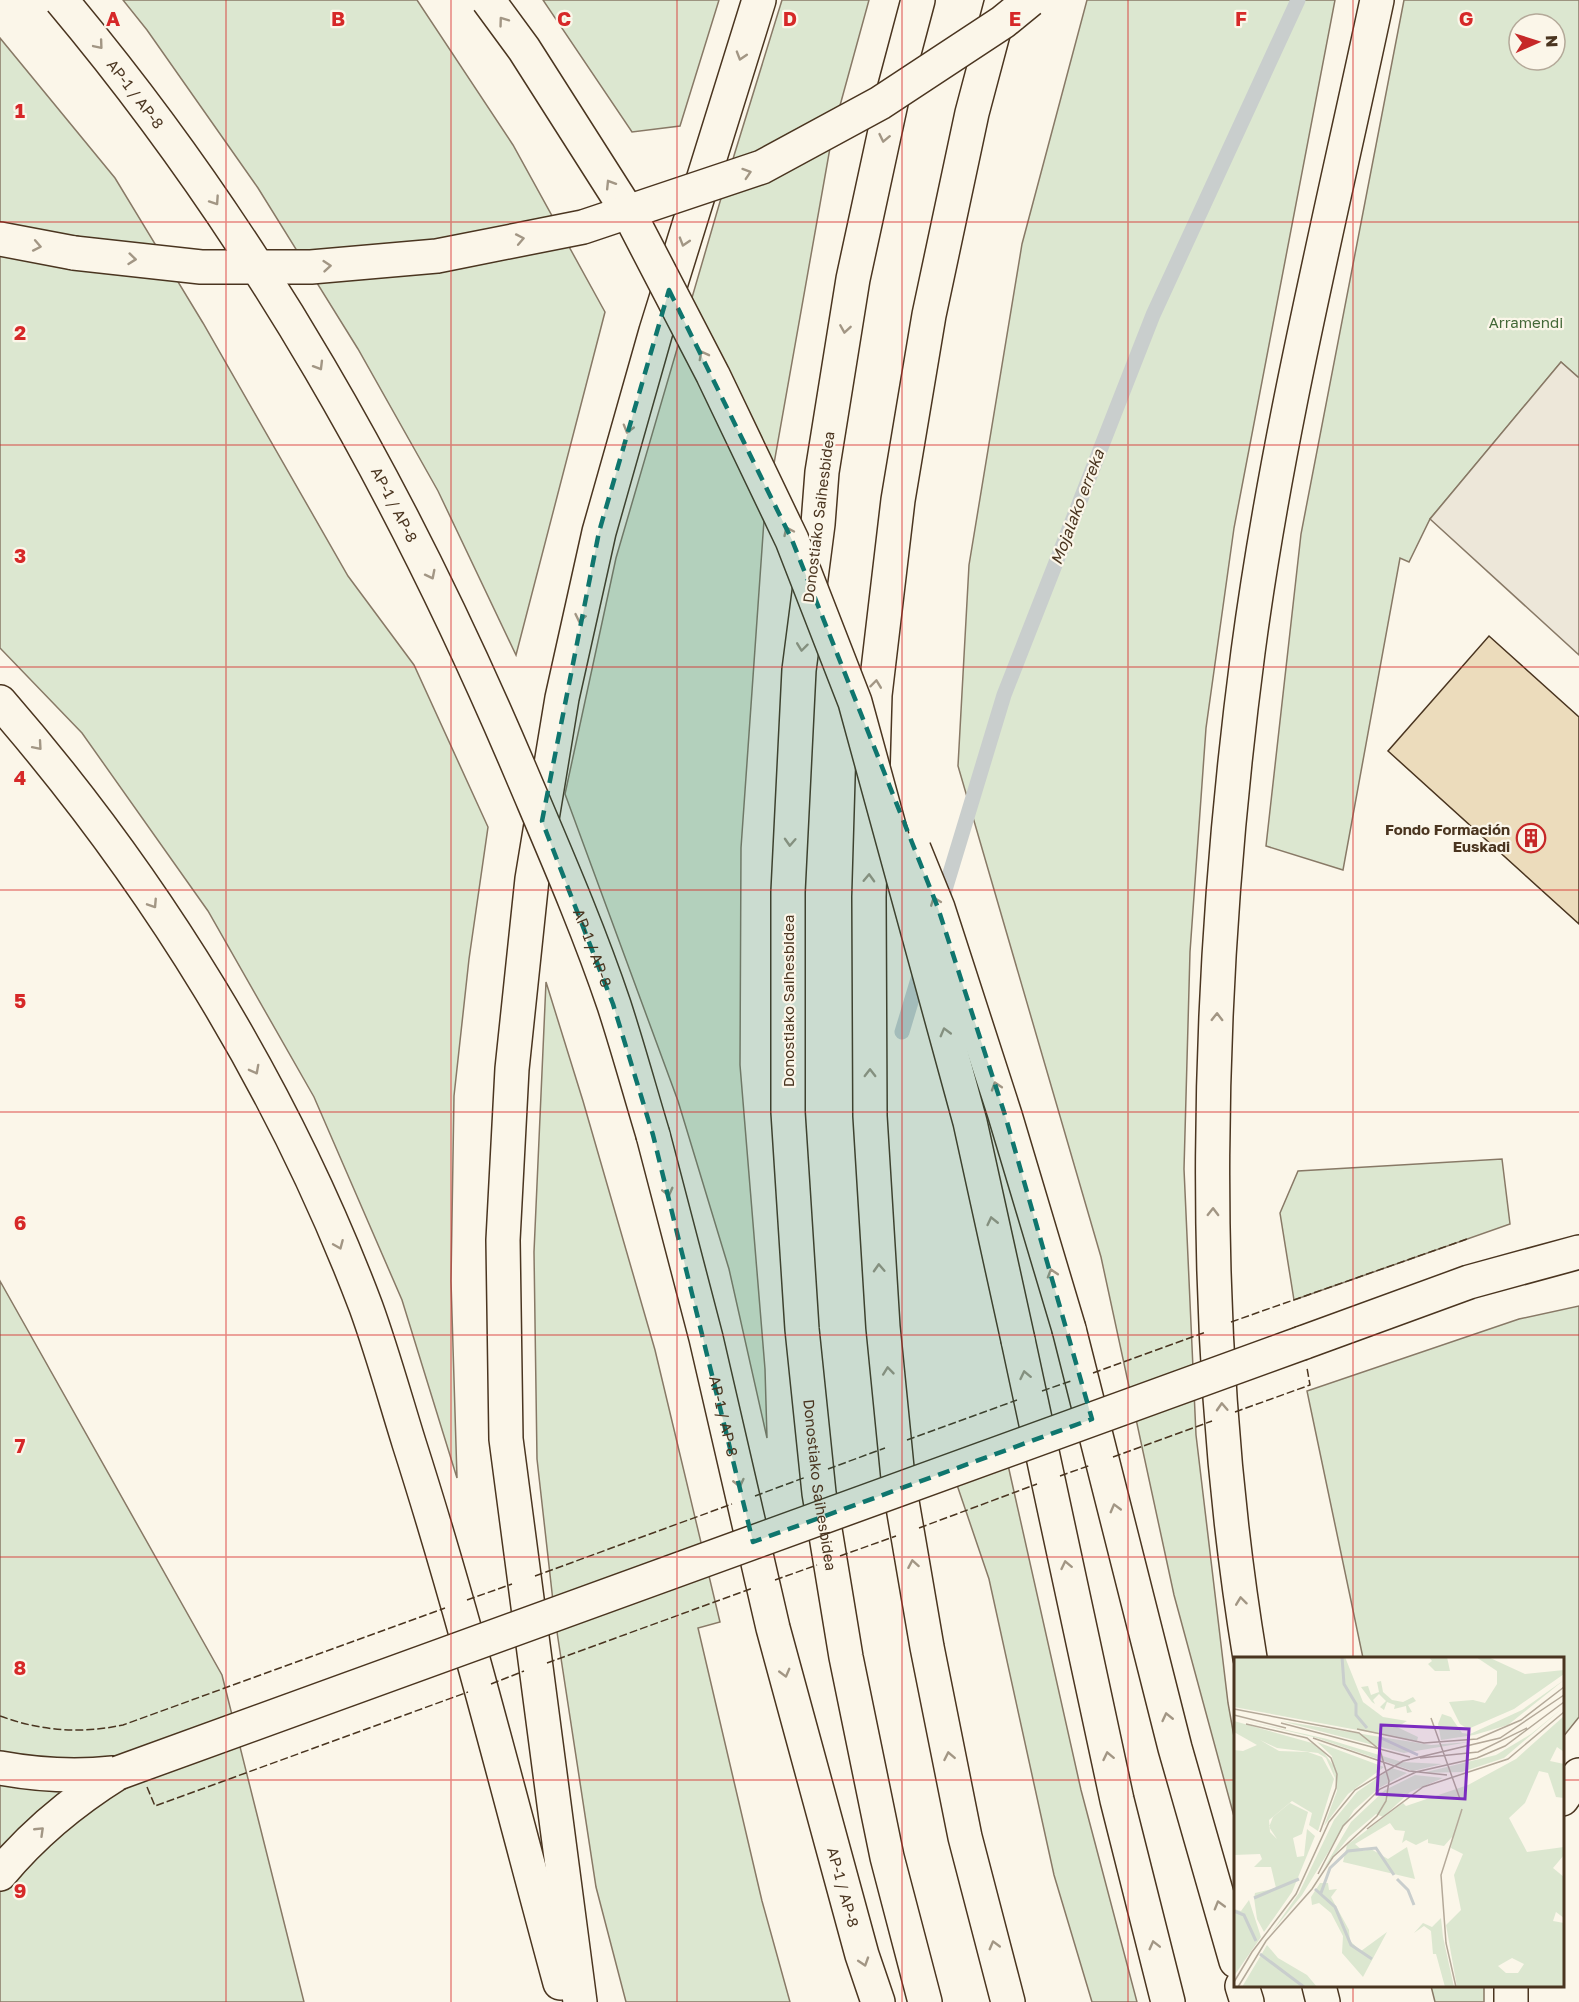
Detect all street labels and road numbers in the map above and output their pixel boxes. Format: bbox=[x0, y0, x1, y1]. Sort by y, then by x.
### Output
street label: AP-1 / AP-8 bbox=[104, 56, 168, 132]
street label: Donostiako Saihesbidea bbox=[799, 430, 837, 604]
street label: AP-1 / AP-8 bbox=[368, 464, 422, 545]
street label: AP-1 / AP-8 bbox=[570, 906, 616, 989]
street label: Donostiako Saihesbidea bbox=[779, 915, 797, 1087]
street label: AP-1 / AP-8 bbox=[706, 1374, 742, 1458]
street label: Donostiako Saihesbidea bbox=[800, 1398, 841, 1572]
street label: AP-1 / AP-8 bbox=[824, 1845, 863, 1929]

